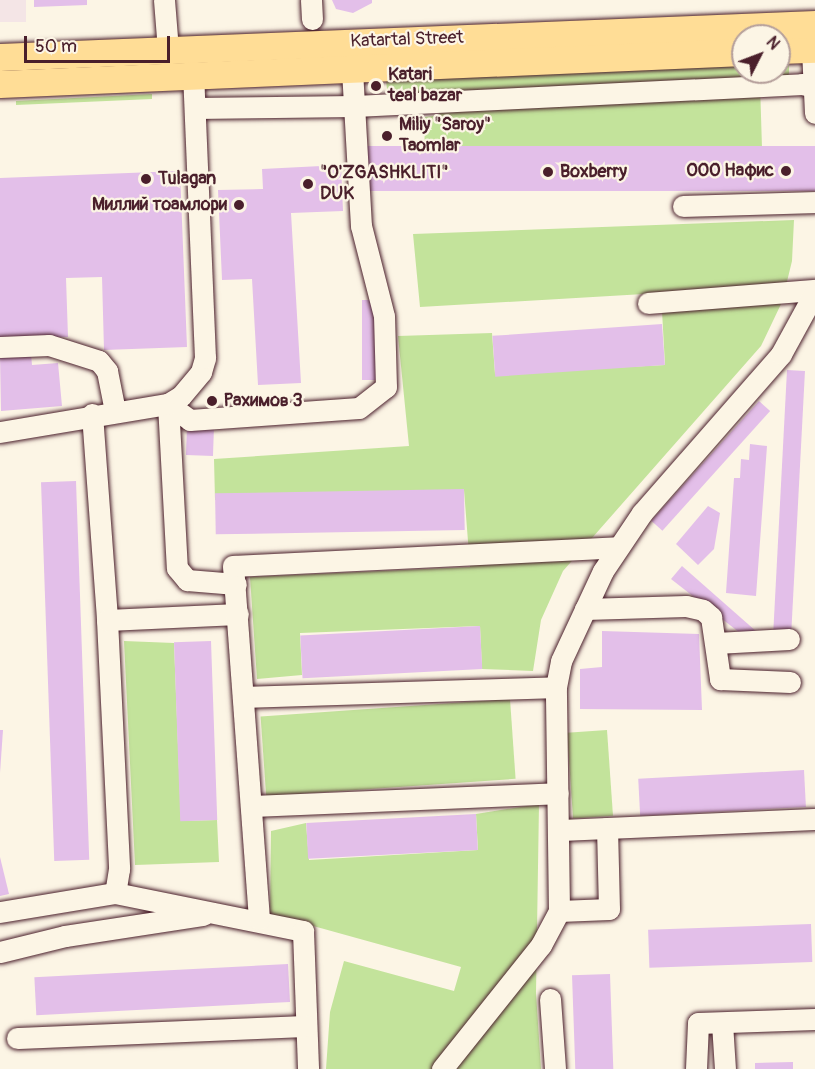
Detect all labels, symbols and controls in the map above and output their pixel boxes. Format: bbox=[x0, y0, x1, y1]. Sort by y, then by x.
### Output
scale bar bbox=[27, 24, 172, 62]
north arrow bbox=[731, 24, 791, 84]
street label: Katartal Street bbox=[350, 27, 464, 53]
text: N bbox=[762, 33, 784, 54]
text: 50 m bbox=[35, 35, 77, 58]
place label: Katari teal bazar bbox=[388, 65, 462, 107]
marker: Katari teal bazar bbox=[369, 79, 383, 93]
place label: Miliy "Saroy" Taomlar bbox=[399, 115, 491, 158]
marker: Miliy "Saroy" Taomlar bbox=[380, 129, 394, 143]
place label: ООО Нафис bbox=[686, 160, 774, 182]
place label: Boxberry bbox=[560, 161, 627, 183]
place label: "O'ZGASHKLITI" DUK bbox=[320, 163, 449, 206]
marker: ООО Нафис bbox=[779, 164, 793, 178]
marker: Boxberry bbox=[541, 165, 555, 179]
place label: Tulagan bbox=[158, 168, 216, 190]
marker: Tulagan bbox=[139, 172, 153, 186]
marker: "O'ZGASHKLITI" DUK bbox=[301, 177, 315, 191]
place label: Миллий тоамлори bbox=[92, 194, 227, 216]
marker: Миллий тоамлори bbox=[232, 198, 246, 212]
place label: Рахимов 3 bbox=[224, 390, 303, 412]
marker: Рахимов 3 bbox=[205, 394, 219, 408]

